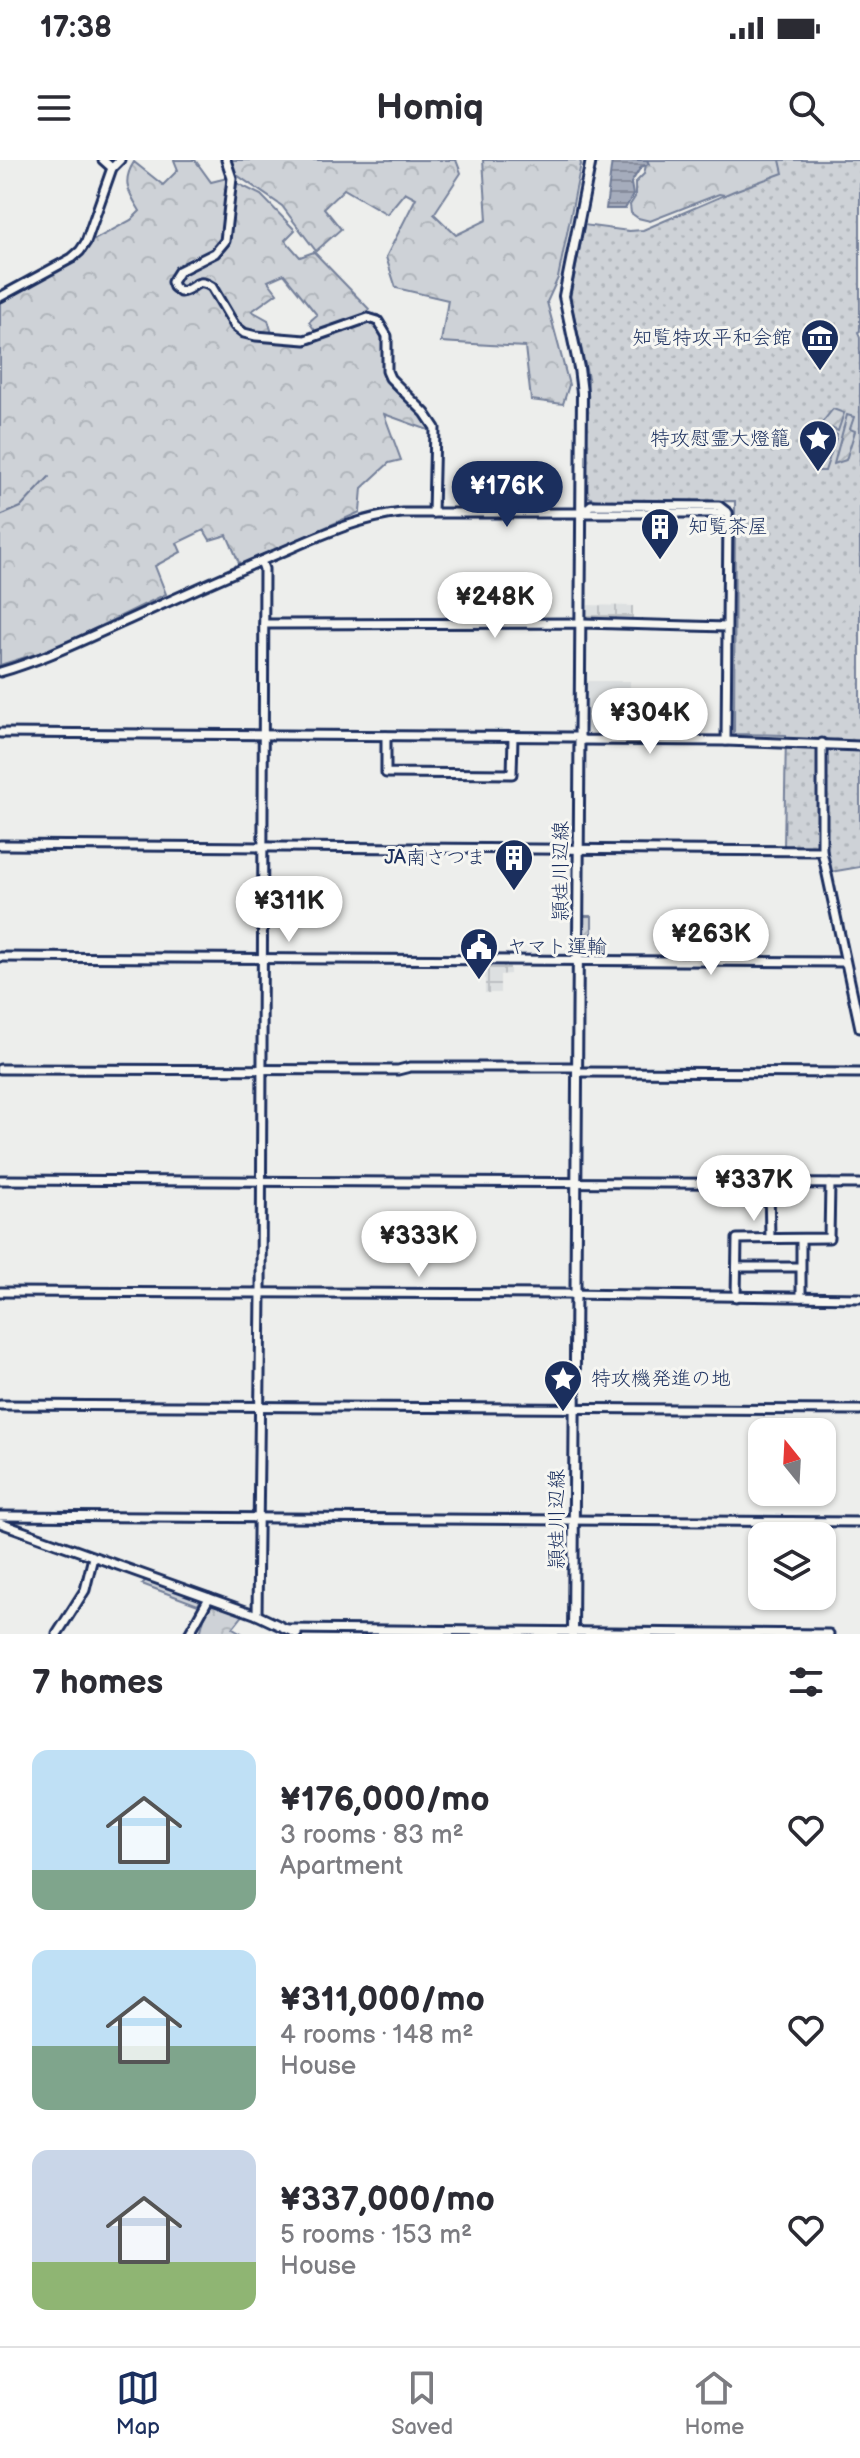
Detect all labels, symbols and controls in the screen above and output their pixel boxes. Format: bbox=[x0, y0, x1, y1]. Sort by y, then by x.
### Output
text: 17:38 bbox=[40, 10, 112, 46]
icon: menu bbox=[32, 86, 76, 130]
icon: search bbox=[784, 86, 828, 130]
text: Homiq bbox=[376, 87, 484, 130]
museum icon: 知覧特攻平和会館 bbox=[799, 317, 841, 372]
place label: 知覧特攻平和会館 bbox=[632, 326, 792, 350]
place icon: 特攻慰霊大燈籠 bbox=[797, 418, 839, 473]
place label: 特攻慰霊大燈籠 bbox=[650, 427, 790, 451]
pin: ¥176K bbox=[451, 461, 563, 529]
text: ¥176K bbox=[470, 471, 544, 502]
building icon: 知覧茶屋 bbox=[639, 506, 681, 561]
place label: 知覧茶屋 bbox=[688, 515, 768, 539]
pin: ¥248K bbox=[439, 572, 551, 640]
text: ¥248K bbox=[455, 582, 535, 613]
pin: ¥304K bbox=[594, 688, 706, 756]
text: ¥304K bbox=[610, 698, 690, 729]
street label: 頴娃川辺線 bbox=[549, 821, 573, 921]
building icon: JA南さつま bbox=[493, 837, 535, 892]
place label: JA南さつま bbox=[384, 846, 486, 870]
pin: ¥311K bbox=[233, 876, 345, 944]
text: ¥311K bbox=[254, 886, 324, 917]
pin: ¥263K bbox=[655, 909, 767, 977]
text: ¥263K bbox=[671, 919, 751, 950]
public building icon: ヤマト運輸 bbox=[458, 926, 500, 981]
place label: ヤマト運輸 bbox=[507, 935, 607, 959]
pin: ¥337K bbox=[698, 1155, 810, 1223]
text: ¥337K bbox=[715, 1165, 793, 1196]
pin: ¥333K bbox=[363, 1211, 475, 1279]
text: ¥333K bbox=[379, 1221, 459, 1252]
place icon: 特攻機発進の地 bbox=[542, 1358, 584, 1413]
place label: 特攻機発進の地 bbox=[591, 1367, 731, 1391]
north arrow bbox=[748, 1418, 836, 1506]
map controls bbox=[748, 1418, 836, 1610]
street label: 頴娃川辺線 bbox=[545, 1469, 569, 1569]
button: layers bbox=[748, 1522, 836, 1610]
icon: filters bbox=[784, 1660, 828, 1704]
text: 7 homes bbox=[32, 1662, 163, 1703]
text: ¥176,000/mo bbox=[280, 1779, 490, 1820]
icon: home bbox=[96, 1782, 192, 1878]
icon: heart bbox=[784, 1808, 828, 1852]
text: 3 rooms · 83 m² bbox=[280, 1820, 464, 1851]
text: Apartment bbox=[280, 1851, 403, 1882]
text: ¥311,000/mo bbox=[280, 1979, 485, 2020]
icon: home bbox=[96, 1982, 192, 2078]
icon: heart bbox=[784, 2008, 828, 2052]
text: 4 rooms · 148 m² bbox=[280, 2020, 473, 2051]
text: House bbox=[280, 2051, 356, 2082]
text: ¥337,000/mo bbox=[280, 2179, 495, 2220]
icon: home bbox=[96, 2182, 192, 2278]
icon: heart bbox=[784, 2208, 828, 2252]
text: 5 rooms · 153 m² bbox=[280, 2220, 472, 2251]
text: House bbox=[280, 2251, 356, 2282]
tab: Map bbox=[116, 2366, 160, 2441]
tab: Saved bbox=[391, 2366, 453, 2441]
tab: Home bbox=[684, 2366, 744, 2441]

